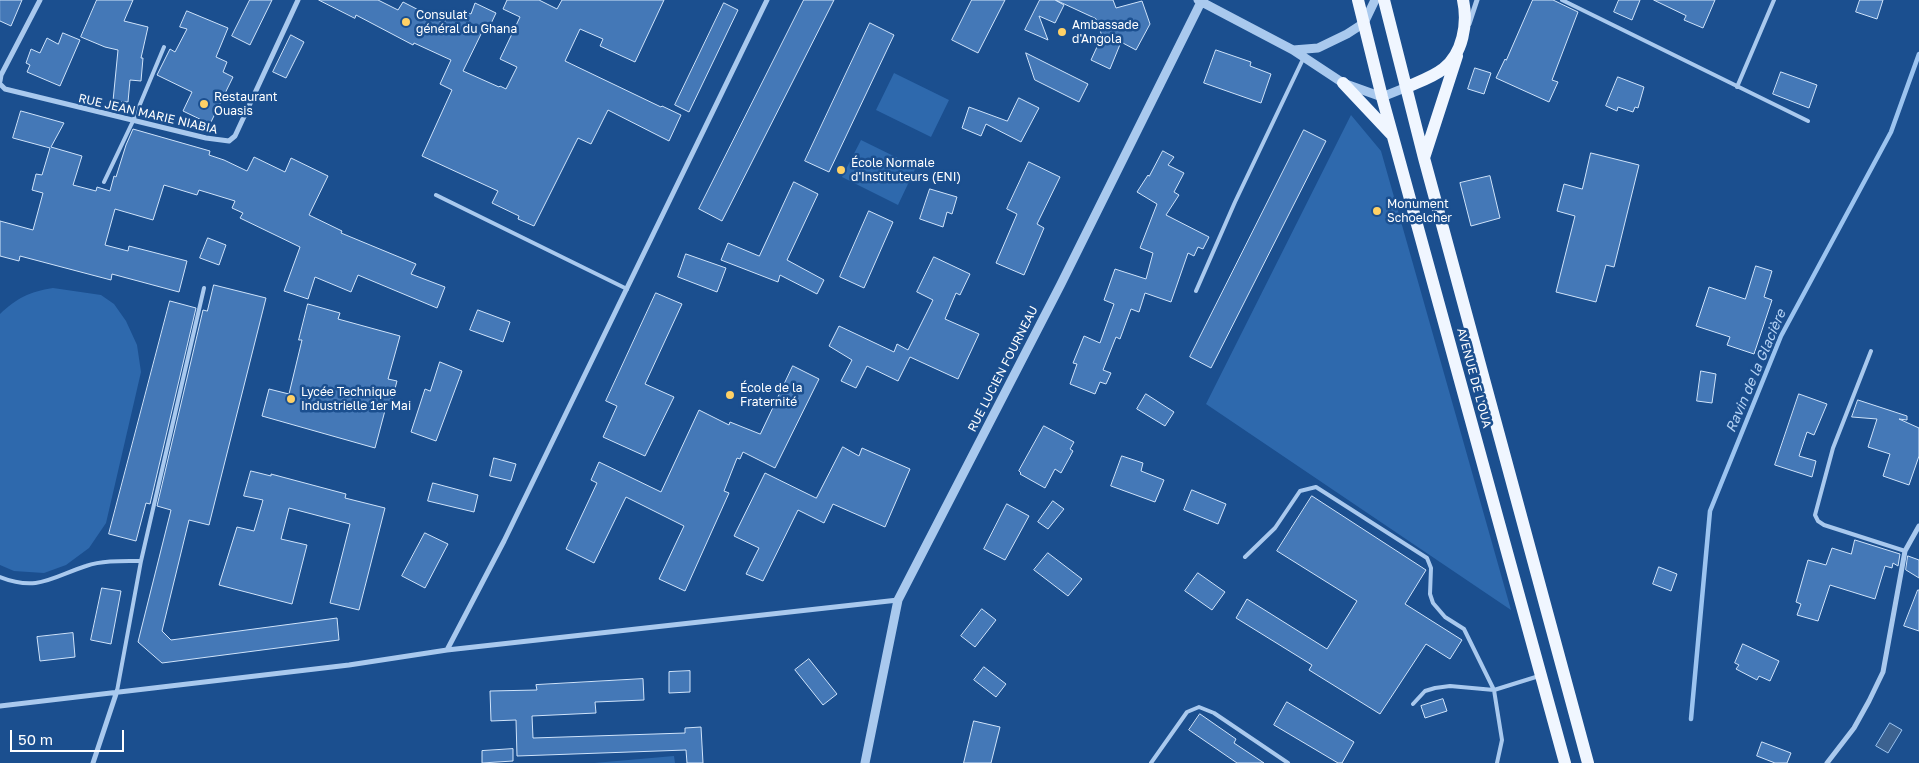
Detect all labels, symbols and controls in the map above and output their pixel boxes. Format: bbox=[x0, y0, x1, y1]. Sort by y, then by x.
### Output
place label: Consulat général du Ghana bbox=[416, 8, 517, 36]
marker: Consulat général du Ghana bbox=[400, 16, 412, 28]
place label: Ambassade d'Angola bbox=[1072, 18, 1139, 46]
marker: Ambassade d'Angola bbox=[1056, 26, 1068, 38]
place label: Restaurant Ouasis bbox=[214, 90, 278, 118]
street label: RUE JEAN MARIE NIABIA bbox=[77, 91, 219, 137]
marker: Restaurant Ouasis bbox=[198, 98, 210, 110]
place label: École Normale d'Instituteurs (ENI) bbox=[851, 156, 961, 184]
marker: École Normale d'Instituteurs (ENI) bbox=[835, 164, 847, 176]
place label: Monument Schoelcher bbox=[1387, 197, 1452, 225]
marker: Monument Schoelcher bbox=[1371, 205, 1383, 217]
street label: RUE LUCIEN FOURNEAU bbox=[965, 304, 1041, 434]
water label: Ravin de la Glacière bbox=[1722, 307, 1790, 435]
street label: AVENUE DE L'OUA bbox=[1454, 326, 1494, 430]
place label: École de la Fraternité bbox=[740, 381, 803, 409]
place label: Lycée Technique Industrielle 1er Mai bbox=[301, 385, 411, 413]
marker: École de la Fraternité bbox=[724, 389, 736, 401]
marker: Lycée Technique Industrielle 1er Mai bbox=[285, 393, 297, 405]
scale bar bbox=[12, 720, 126, 752]
text: 50 m bbox=[18, 730, 53, 748]

